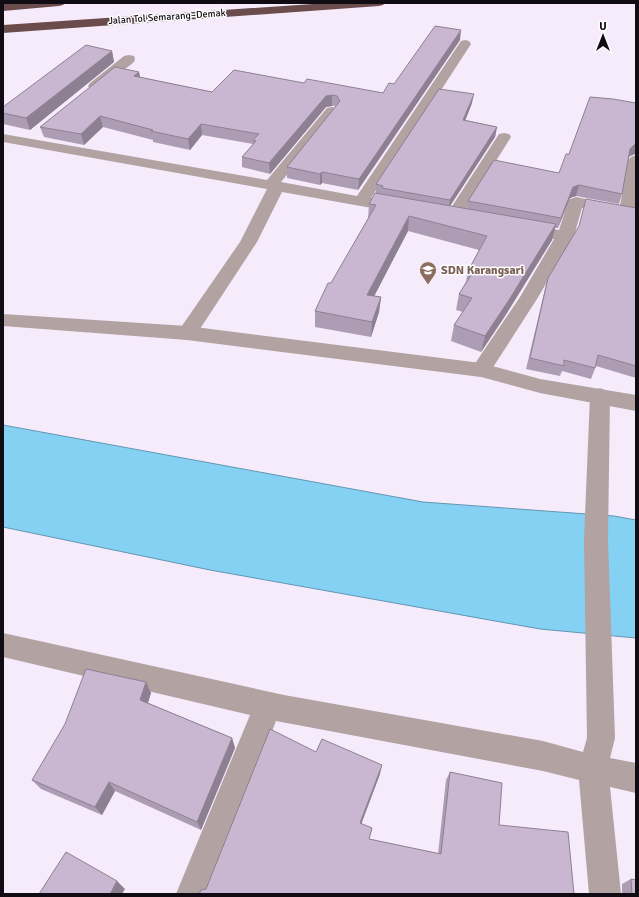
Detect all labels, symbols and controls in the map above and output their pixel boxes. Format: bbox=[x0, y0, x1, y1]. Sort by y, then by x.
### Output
street label: Jalan Tol Semarang–Demak bbox=[108, 7, 226, 27]
north arrow bbox=[583, 16, 623, 56]
text: U bbox=[599, 20, 607, 33]
school or university icon: SDN Karangsari bbox=[418, 260, 438, 285]
place label: SDN Karangsari bbox=[441, 263, 524, 278]

